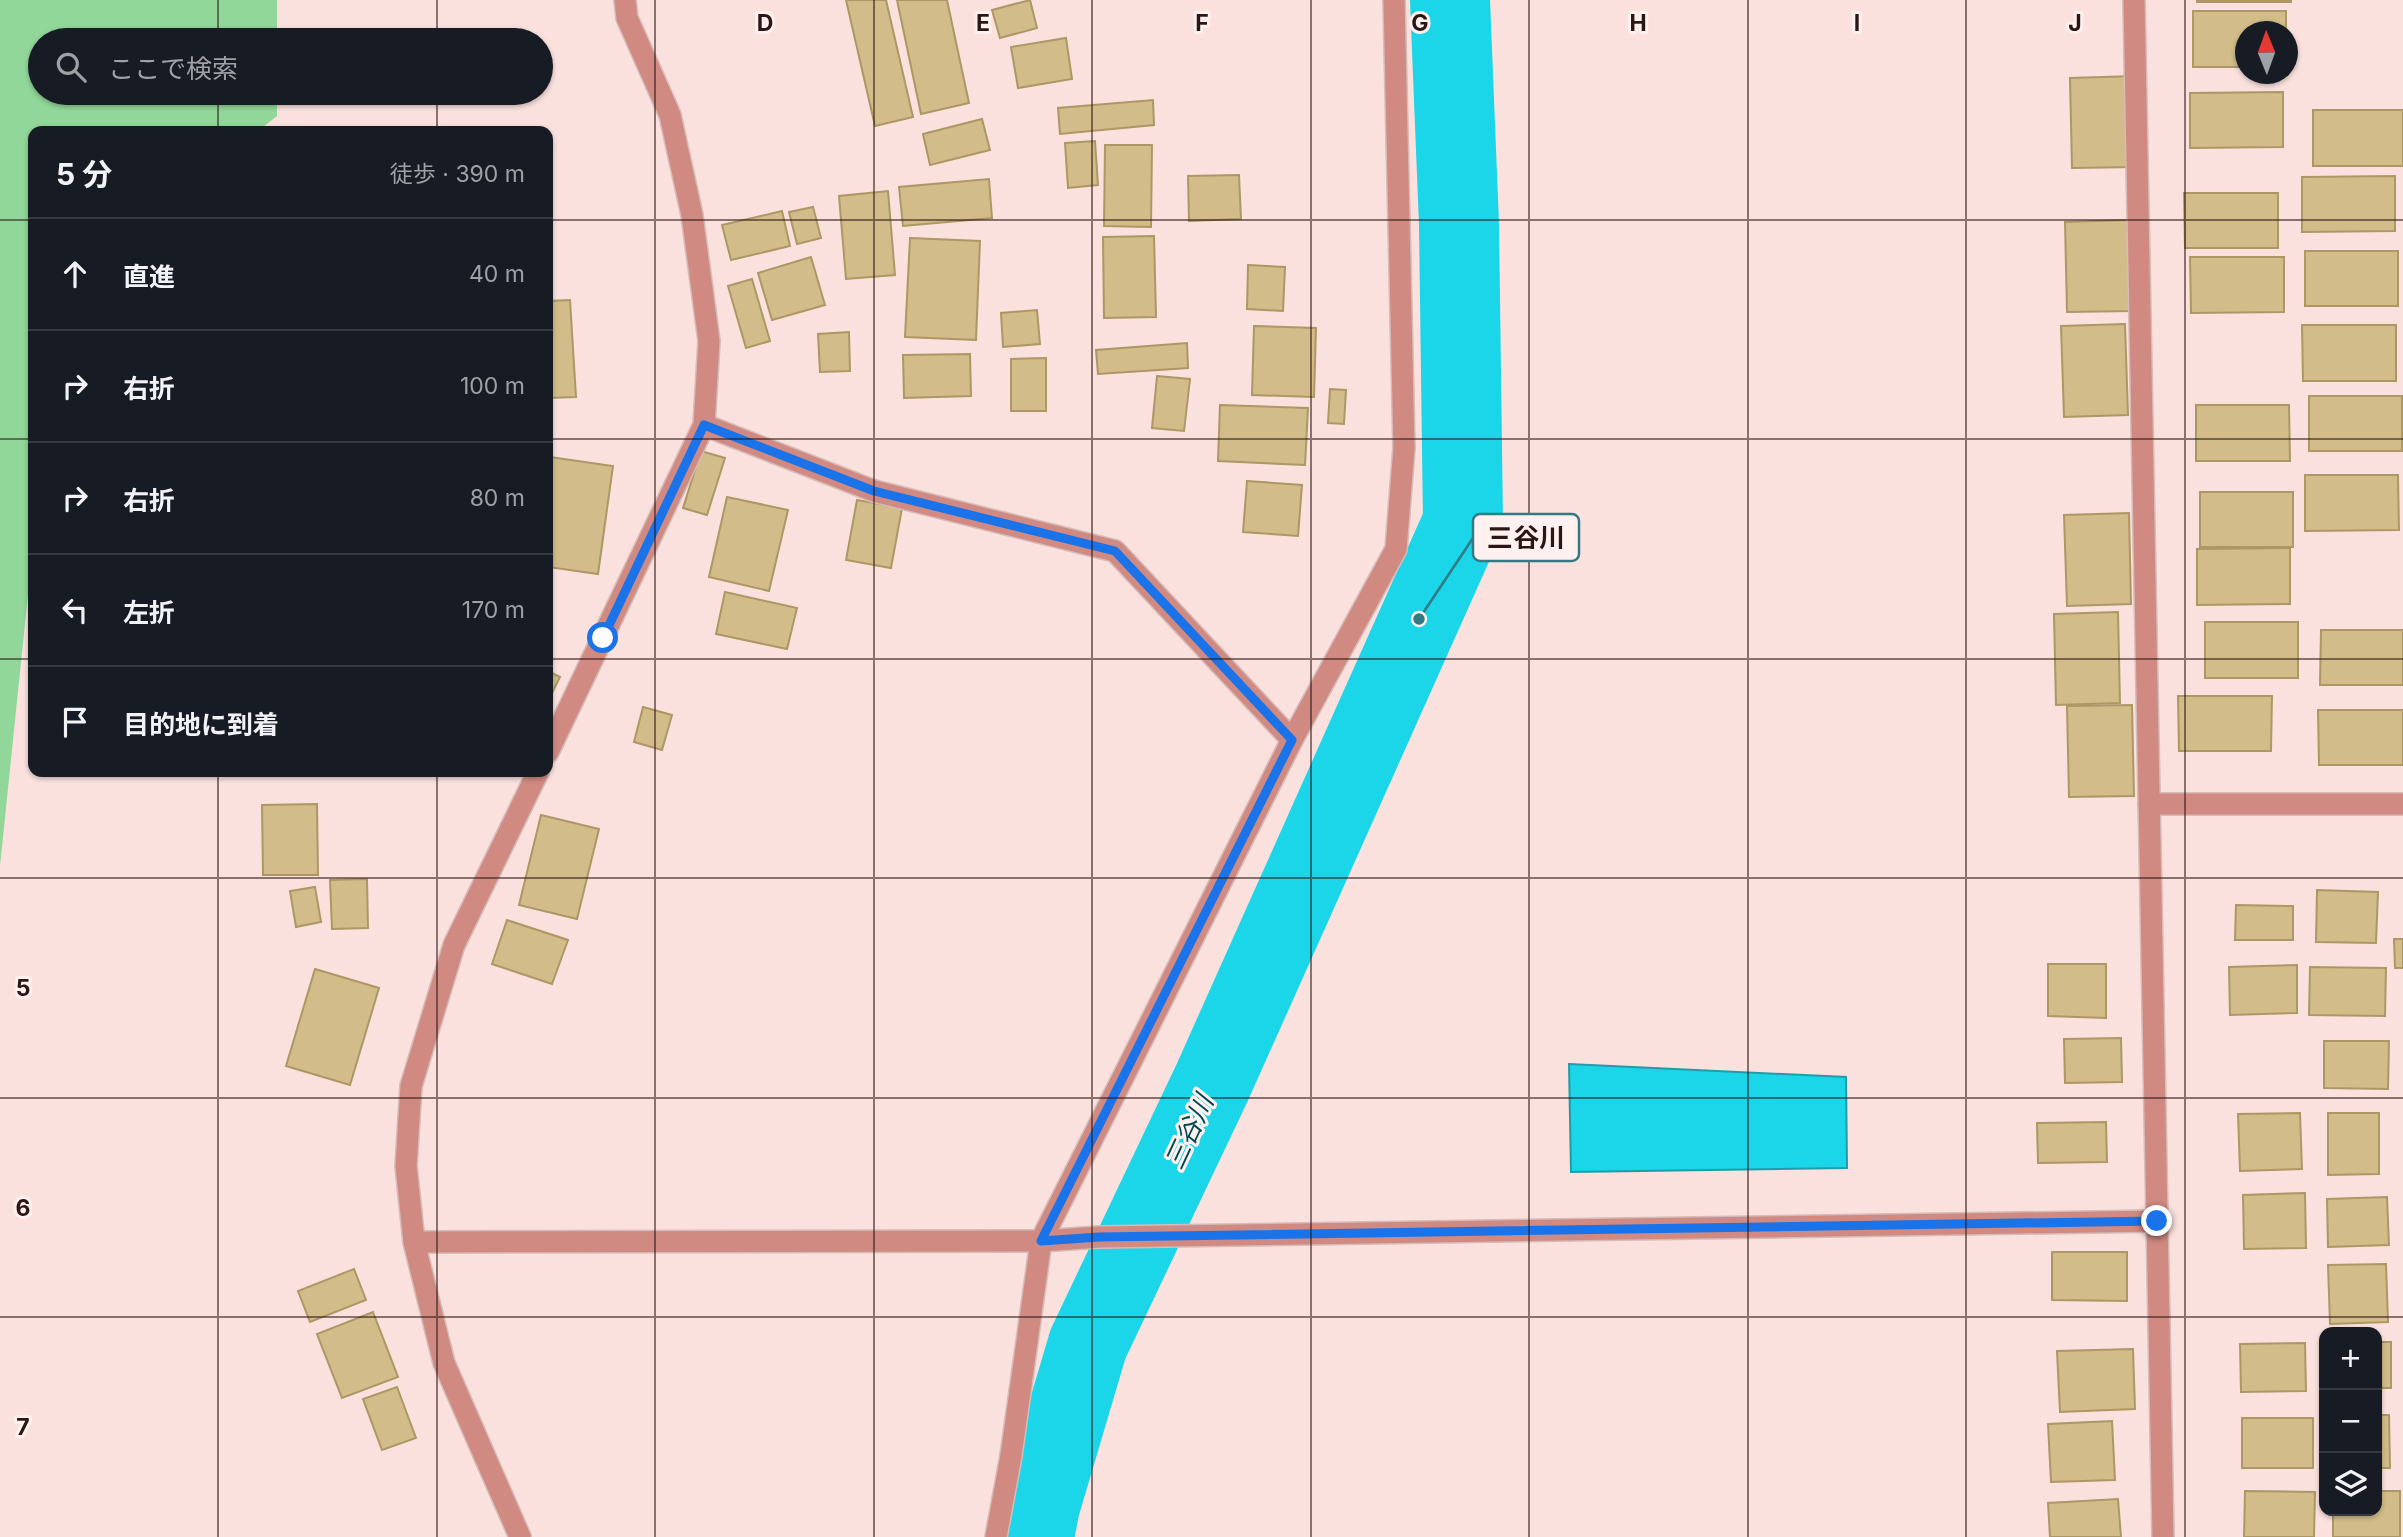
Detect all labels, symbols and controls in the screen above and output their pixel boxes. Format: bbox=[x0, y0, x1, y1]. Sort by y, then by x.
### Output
text: D bbox=[757, 9, 773, 37]
text: E bbox=[976, 9, 990, 37]
text: F bbox=[1195, 9, 1209, 37]
text: G bbox=[1411, 9, 1429, 37]
text: H bbox=[1629, 9, 1647, 37]
text: I bbox=[1854, 9, 1860, 37]
text: J bbox=[2068, 9, 2082, 37]
north arrow bbox=[2235, 21, 2298, 84]
search box bbox=[28, 28, 553, 105]
icon: search bbox=[52, 48, 90, 86]
text: ここで検索 bbox=[108, 53, 238, 84]
text: 5 分 bbox=[56, 156, 112, 192]
text: 徒歩 · 390 m bbox=[390, 160, 525, 188]
icon: ahead bbox=[56, 255, 94, 293]
text: 40 m bbox=[469, 260, 525, 288]
text: 直進 bbox=[123, 261, 175, 292]
icon: right bbox=[56, 367, 94, 405]
text: 100 m bbox=[460, 372, 525, 400]
text: 右折 bbox=[123, 373, 175, 404]
icon: right bbox=[56, 479, 94, 517]
text: 80 m bbox=[470, 484, 525, 512]
text: 右折 bbox=[123, 485, 175, 516]
callout: 三谷川 bbox=[1473, 514, 1579, 561]
text: 三谷川 bbox=[1487, 522, 1565, 553]
icon: left bbox=[56, 591, 94, 629]
text: 170 m bbox=[462, 596, 525, 624]
text: 左折 bbox=[123, 597, 175, 628]
route start bbox=[587, 622, 618, 653]
icon: arrive bbox=[56, 703, 94, 741]
text: 目的地に到着 bbox=[123, 709, 279, 740]
text: 5 bbox=[16, 974, 30, 1002]
water label: 三谷川 bbox=[1158, 1087, 1220, 1174]
text: 6 bbox=[16, 1194, 30, 1222]
route end bbox=[2141, 1205, 2172, 1236]
map controls bbox=[2319, 1327, 2382, 1516]
button: + bbox=[2319, 1327, 2382, 1390]
button: − bbox=[2319, 1390, 2382, 1453]
text: 7 bbox=[16, 1413, 30, 1441]
button: layers bbox=[2319, 1453, 2382, 1516]

